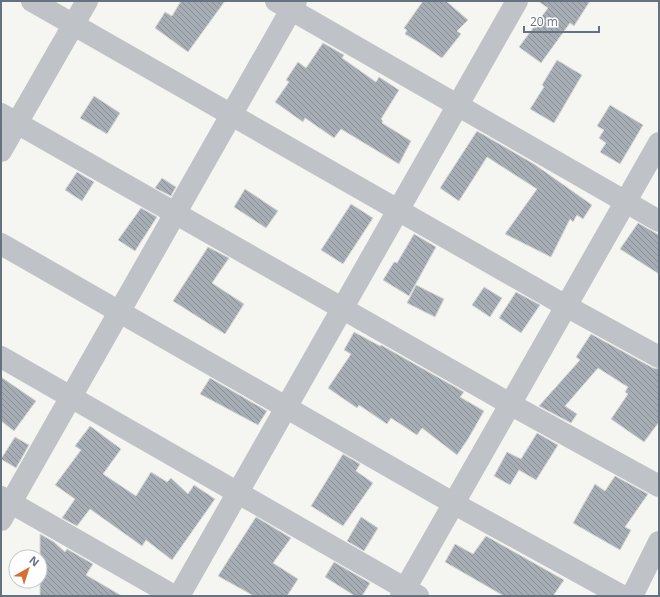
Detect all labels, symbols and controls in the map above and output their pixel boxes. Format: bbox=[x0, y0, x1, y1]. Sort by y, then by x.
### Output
scale bar bbox=[524, 8, 599, 34]
text: 20 m bbox=[530, 13, 558, 30]
north arrow bbox=[8, 549, 48, 589]
text: N bbox=[26, 552, 43, 569]

